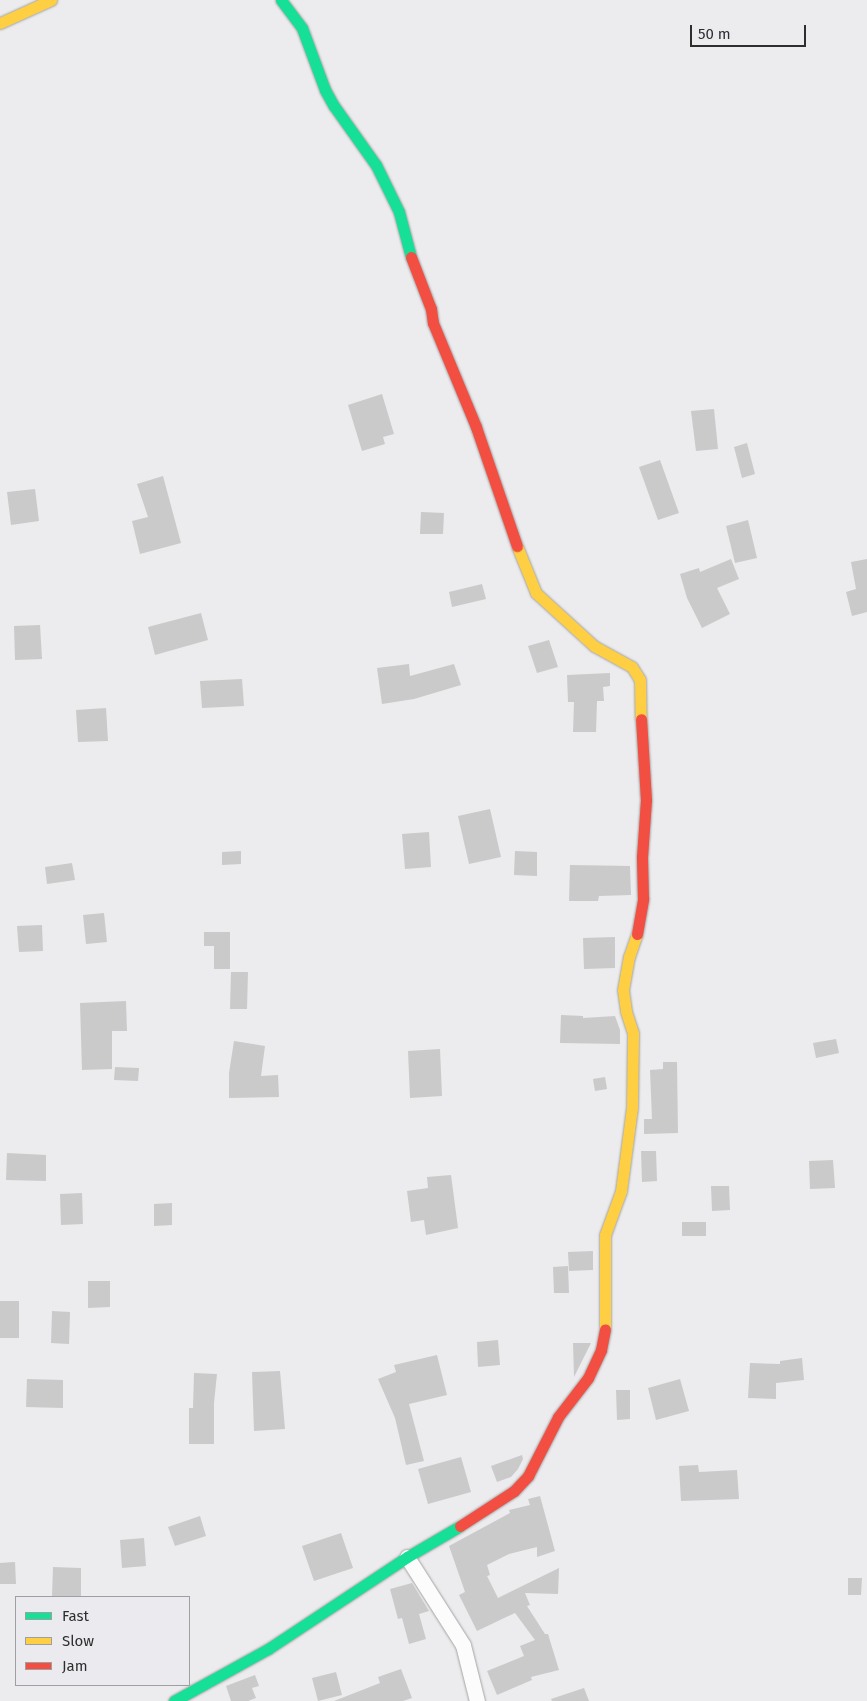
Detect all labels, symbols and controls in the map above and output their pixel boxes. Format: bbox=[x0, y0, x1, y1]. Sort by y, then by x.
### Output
scale bar bbox=[692, 15, 808, 47]
text: 50 m bbox=[698, 25, 731, 43]
legend bbox=[15, 1596, 190, 1686]
text: Fast bbox=[62, 1607, 89, 1625]
text: Slow bbox=[62, 1632, 94, 1650]
text: Jam bbox=[62, 1657, 88, 1675]

